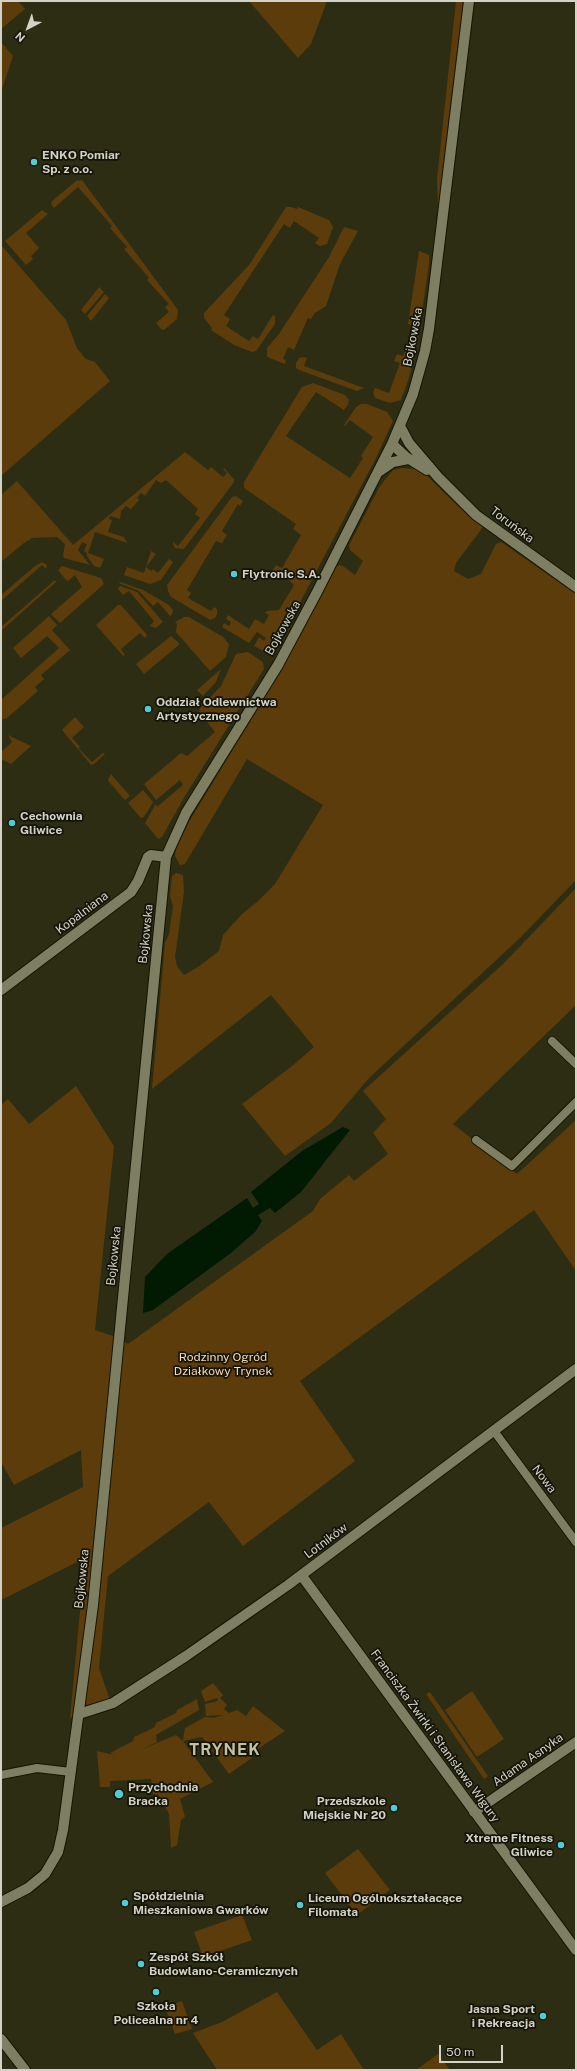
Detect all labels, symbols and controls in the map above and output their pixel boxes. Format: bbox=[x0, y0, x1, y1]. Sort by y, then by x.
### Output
north arrow bbox=[8, 8, 48, 48]
text: N bbox=[13, 30, 27, 44]
place label: ENKO Pomiar Sp. z o.o. bbox=[42, 148, 120, 176]
marker: ENKO Pomiar Sp. z o.o. bbox=[29, 157, 39, 167]
street label: Bojkowska bbox=[400, 306, 426, 368]
street label: Toruńska bbox=[487, 504, 537, 546]
place label: Flytronic S.A. bbox=[242, 567, 320, 581]
marker: Flytronic S.A. bbox=[229, 569, 239, 579]
street label: Bojkowska bbox=[262, 598, 304, 658]
place label: Oddział Odlewnictwa Artystycznego bbox=[156, 695, 277, 723]
marker: Oddział Odlewnictwa Artystycznego bbox=[143, 704, 153, 714]
place label: Cechownia Gliwice bbox=[20, 809, 83, 837]
marker: Cechownia Gliwice bbox=[7, 818, 17, 828]
street label: Kopalniana bbox=[53, 889, 111, 937]
street label: Bojkowska bbox=[136, 904, 156, 964]
street label: Bojkowska bbox=[104, 1226, 124, 1286]
park label: Rodzinny Ogród Działkowy Trynek bbox=[174, 1350, 272, 1378]
street label: Nowa bbox=[529, 1462, 559, 1496]
street label: Lotników bbox=[302, 1520, 350, 1562]
street label: Bojkowska bbox=[72, 1549, 92, 1609]
street label: Franciszka Żwirki i Stanisława Wigury bbox=[367, 1647, 503, 1825]
street label: Adama Asnyka bbox=[490, 1730, 566, 1790]
district label: TRYNEK bbox=[189, 1740, 261, 1760]
place label: Przychodnia Bracka bbox=[128, 1780, 198, 1808]
marker: Przychodnia Bracka bbox=[113, 1788, 125, 1800]
place label: Przedszkole Miejskie Nr 20 bbox=[303, 1794, 386, 1822]
marker: Przedszkole Miejskie Nr 20 bbox=[389, 1803, 399, 1813]
place label: Xtreme Fitness Gliwice bbox=[465, 1831, 553, 1859]
marker: Xtreme Fitness Gliwice bbox=[556, 1840, 566, 1850]
place label: Spółdzielnia Mieszkaniowa Gwarków bbox=[133, 1889, 269, 1917]
place label: Liceum Ogólnokształacące Filomata bbox=[308, 1891, 462, 1919]
marker: Spółdzielnia Mieszkaniowa Gwarków bbox=[120, 1898, 130, 1908]
marker: Liceum Ogólnokształacące Filomata bbox=[295, 1900, 305, 1910]
place label: Zespół Szkół Budowlano-Ceramicznych bbox=[149, 1950, 298, 1978]
marker: Zespół Szkół Budowlano-Ceramicznych bbox=[136, 1959, 146, 1969]
marker: Szkoła Policealna nr 4 bbox=[151, 1987, 161, 1997]
place label: Szkoła Policealna nr 4 bbox=[114, 1999, 198, 2027]
place label: Jasna Sport i Rekreacja bbox=[468, 2002, 535, 2030]
marker: Jasna Sport i Rekreacja bbox=[538, 2011, 548, 2021]
scale bar bbox=[441, 2037, 505, 2063]
text: 50 m bbox=[446, 2045, 474, 2059]

